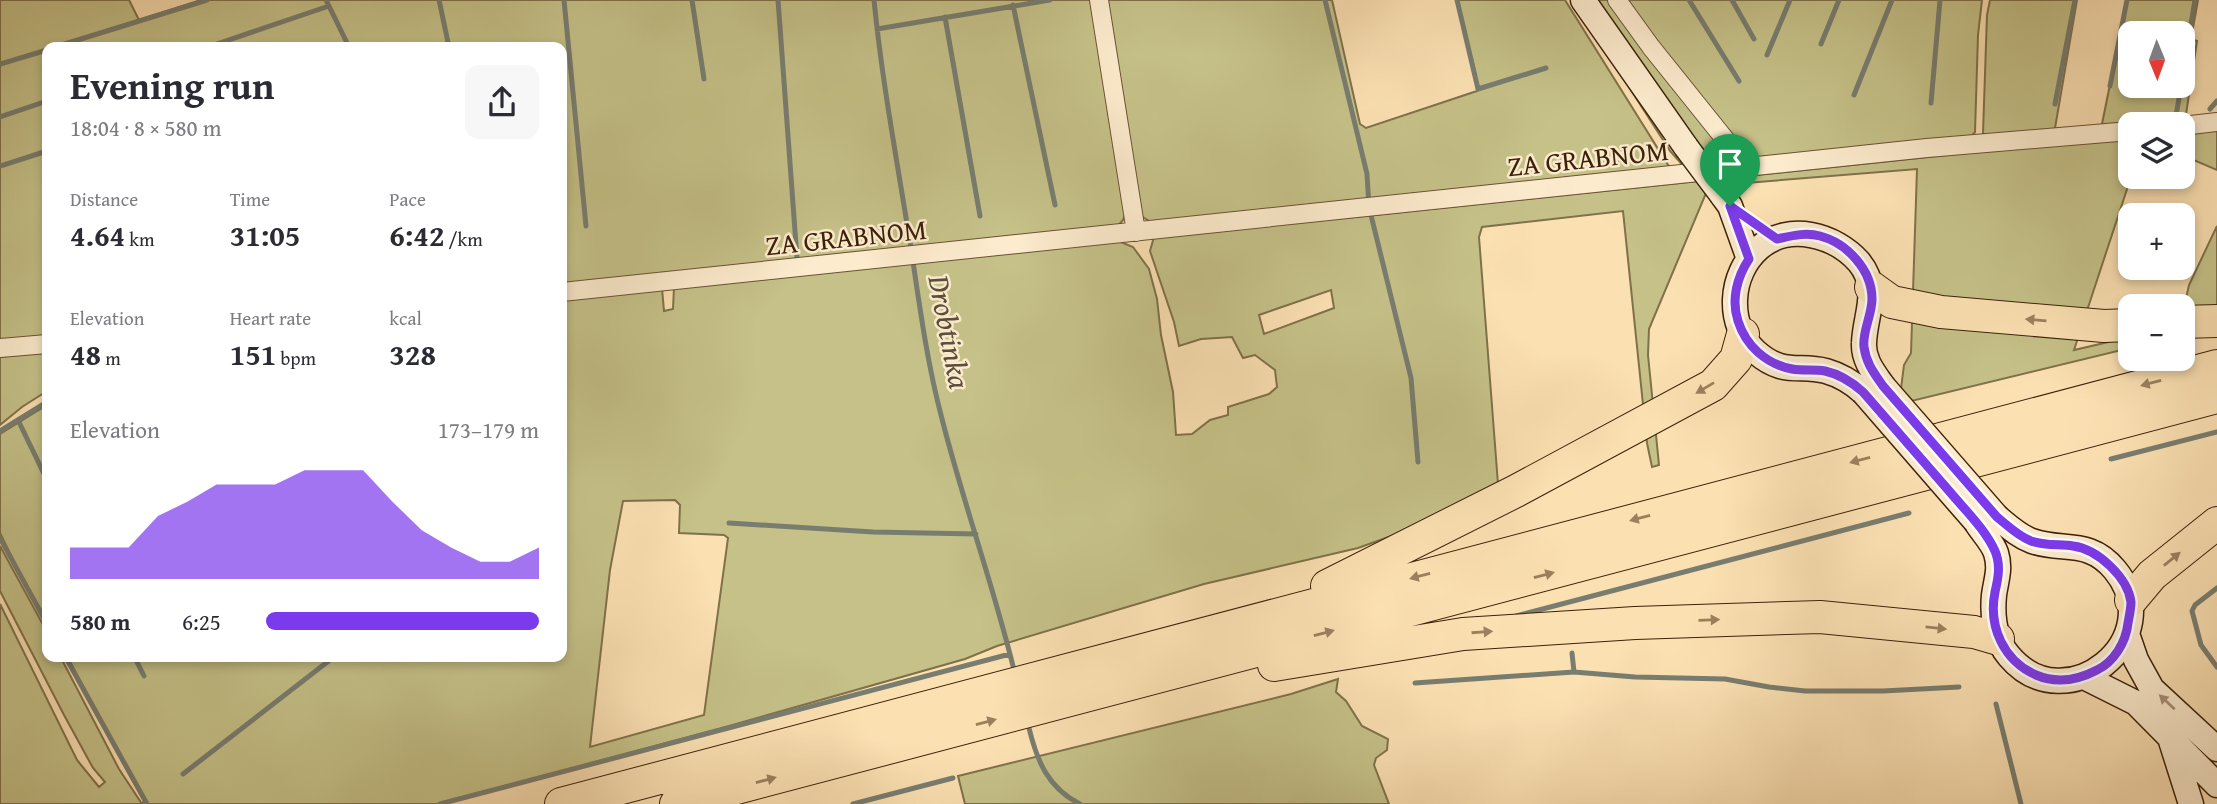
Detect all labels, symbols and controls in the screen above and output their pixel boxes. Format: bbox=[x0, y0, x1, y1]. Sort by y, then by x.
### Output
north arrow bbox=[2118, 21, 2194, 98]
map controls bbox=[2118, 21, 2195, 371]
text: Evening run bbox=[70, 57, 274, 113]
button: share bbox=[465, 65, 539, 139]
text: 18:04 · 8 × 580 m bbox=[70, 111, 222, 144]
button: layers bbox=[2118, 112, 2195, 189]
street label: ZA GRABNOM bbox=[1505, 129, 1671, 186]
pin bbox=[1700, 134, 1760, 206]
icon: arrive bbox=[1711, 145, 1749, 183]
text: Distance bbox=[70, 185, 138, 213]
text: Time bbox=[230, 185, 270, 213]
text: Pace bbox=[389, 185, 426, 213]
button: + bbox=[2118, 203, 2195, 280]
street label: ZA GRABNOM bbox=[763, 208, 929, 265]
text: 4.64 bbox=[70, 213, 125, 257]
text: 31:05 bbox=[230, 213, 300, 257]
text: 6:42 bbox=[389, 213, 444, 257]
text: km bbox=[125, 225, 154, 253]
text: /km bbox=[444, 225, 483, 253]
water label: Drobtinka bbox=[917, 270, 983, 393]
button: − bbox=[2118, 294, 2195, 371]
text: Elevation bbox=[70, 304, 144, 332]
text: Heart rate bbox=[230, 304, 311, 332]
text: kcal bbox=[389, 304, 422, 332]
one-way arrow bbox=[2025, 314, 2047, 325]
text: 48 bbox=[70, 332, 101, 376]
text: 151 bbox=[230, 332, 276, 376]
text: 328 bbox=[389, 332, 436, 376]
text: m bbox=[101, 344, 121, 372]
text: bpm bbox=[276, 344, 316, 372]
one-way arrow bbox=[2140, 378, 2162, 389]
one-way arrow bbox=[1695, 381, 1715, 394]
text: Elevation bbox=[70, 413, 160, 446]
text: 173–179 m bbox=[438, 413, 539, 446]
one-way arrow bbox=[1849, 455, 1871, 466]
one-way arrow bbox=[1629, 513, 1651, 524]
one-way arrow bbox=[2162, 552, 2180, 567]
one-way arrow bbox=[1533, 569, 1555, 580]
one-way arrow bbox=[1409, 571, 1431, 582]
text: 580 m bbox=[70, 605, 131, 638]
text: 6:25 bbox=[182, 605, 221, 638]
one-way arrow bbox=[1698, 615, 1720, 626]
one-way arrow bbox=[1925, 623, 1947, 634]
one-way arrow bbox=[1313, 627, 1335, 638]
one-way arrow bbox=[1471, 627, 1493, 638]
one-way arrow bbox=[2159, 695, 2176, 711]
one-way arrow bbox=[975, 716, 997, 727]
one-way arrow bbox=[755, 774, 777, 785]

